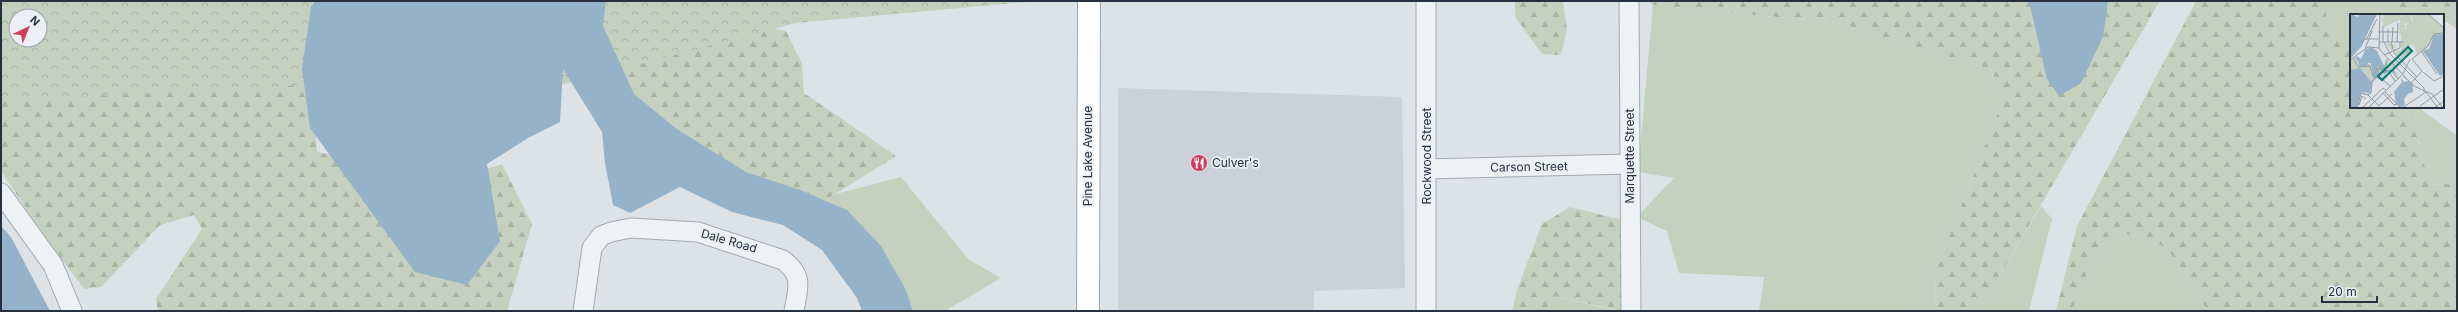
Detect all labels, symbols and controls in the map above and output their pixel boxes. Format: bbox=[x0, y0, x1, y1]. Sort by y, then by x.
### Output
north arrow bbox=[8, 8, 48, 48]
text: N bbox=[27, 13, 43, 29]
inset map bbox=[2350, 14, 2444, 108]
street label: Pine Lake Avenue bbox=[1080, 106, 1095, 206]
street label: Rockwood Street bbox=[1419, 108, 1434, 204]
street label: Marquette Street bbox=[1622, 108, 1637, 204]
restaurant icon: Culver's bbox=[1189, 153, 1209, 173]
place label: Culver's bbox=[1212, 155, 1259, 170]
street label: Carson Street bbox=[1490, 158, 1568, 175]
street label: Dale Road bbox=[699, 225, 759, 256]
scale bar bbox=[2322, 278, 2377, 304]
text: 20 m bbox=[2328, 284, 2357, 299]

